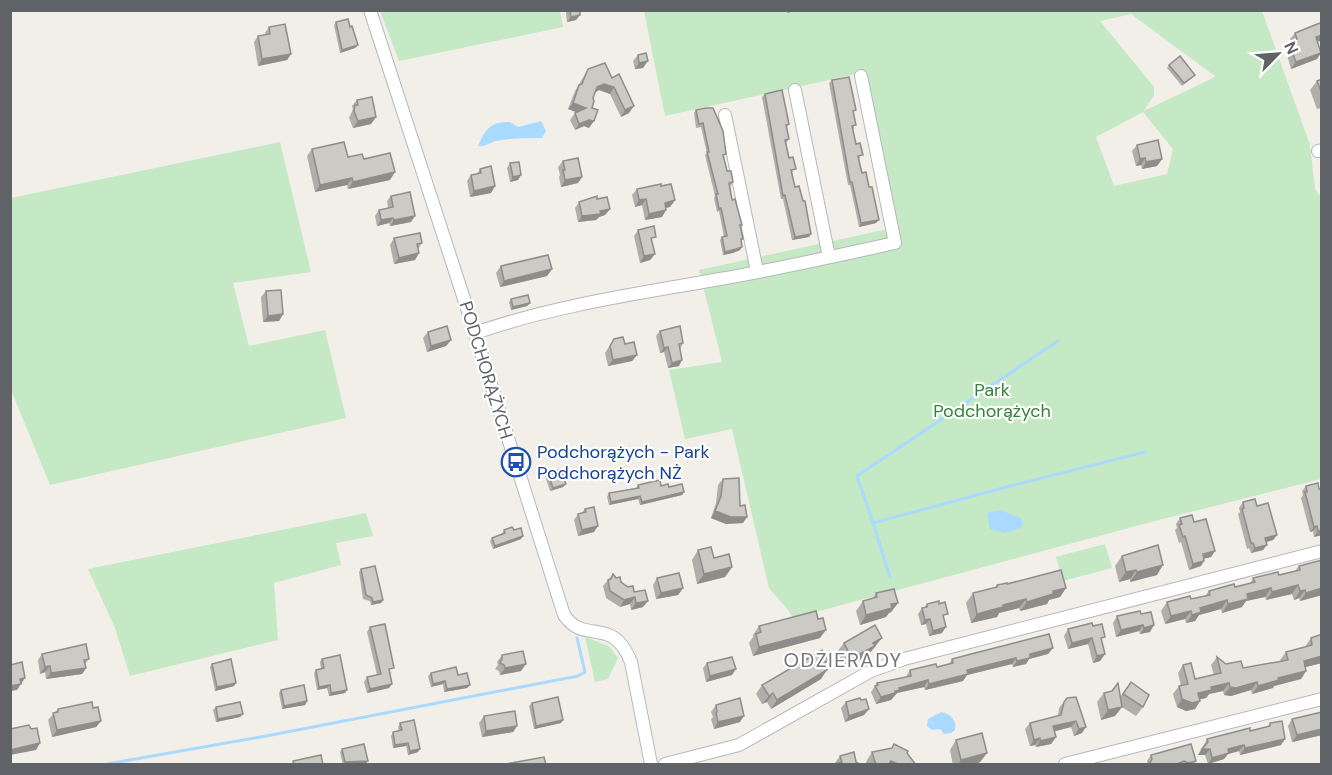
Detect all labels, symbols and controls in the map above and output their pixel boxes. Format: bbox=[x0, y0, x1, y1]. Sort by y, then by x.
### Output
north arrow bbox=[1248, 24, 1308, 84]
text: N bbox=[1279, 38, 1303, 58]
street label: PODCHORĄŻYCH bbox=[454, 298, 518, 442]
park label: Park Podchorążych bbox=[933, 378, 1051, 423]
place label: Podchorążych - Park Podchorążych NŻ bbox=[537, 440, 710, 485]
bus stop icon: Podchorążych - Park Podchorążych NŻ bbox=[500, 446, 532, 478]
district label: ODZIERADY bbox=[783, 647, 903, 673]

